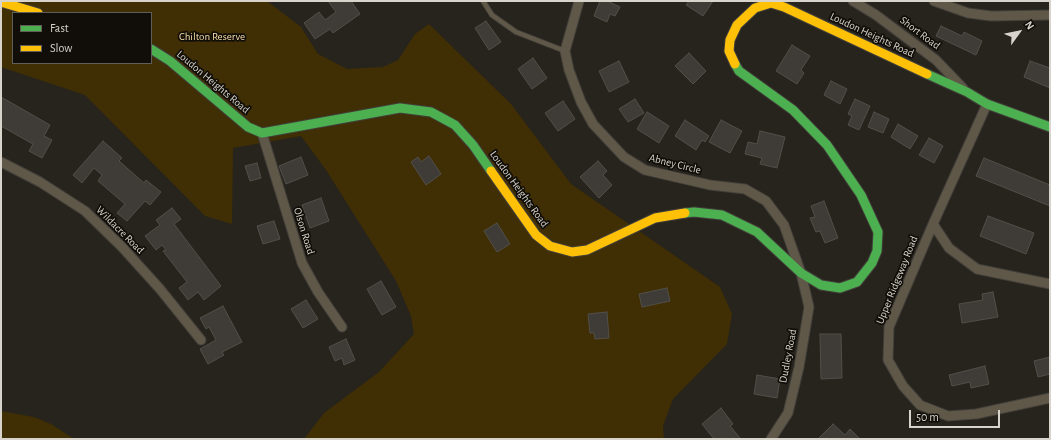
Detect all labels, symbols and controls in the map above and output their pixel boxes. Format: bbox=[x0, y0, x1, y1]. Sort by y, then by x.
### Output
street label: Loudon Heights Road bbox=[828, 10, 916, 60]
legend bbox=[12, 12, 152, 64]
north arrow bbox=[999, 12, 1039, 52]
street label: Short Road bbox=[897, 14, 943, 52]
text: N bbox=[1023, 19, 1036, 31]
text: Fast bbox=[50, 22, 69, 34]
park label: Chilton Reserve bbox=[179, 30, 245, 44]
text: Slow bbox=[50, 42, 72, 54]
street label: Loudon Heights Road bbox=[174, 48, 252, 116]
street label: Loudon Heights Road bbox=[487, 148, 551, 230]
street label: Abney Circle bbox=[648, 151, 702, 177]
street label: Wildacre Road bbox=[93, 203, 147, 257]
street label: Olson Road bbox=[291, 206, 317, 256]
street label: Upper Ridgeway Road bbox=[873, 234, 921, 326]
street label: Dudley Road bbox=[776, 328, 800, 384]
scale bar bbox=[911, 402, 1002, 428]
text: 50 m bbox=[916, 411, 939, 423]

